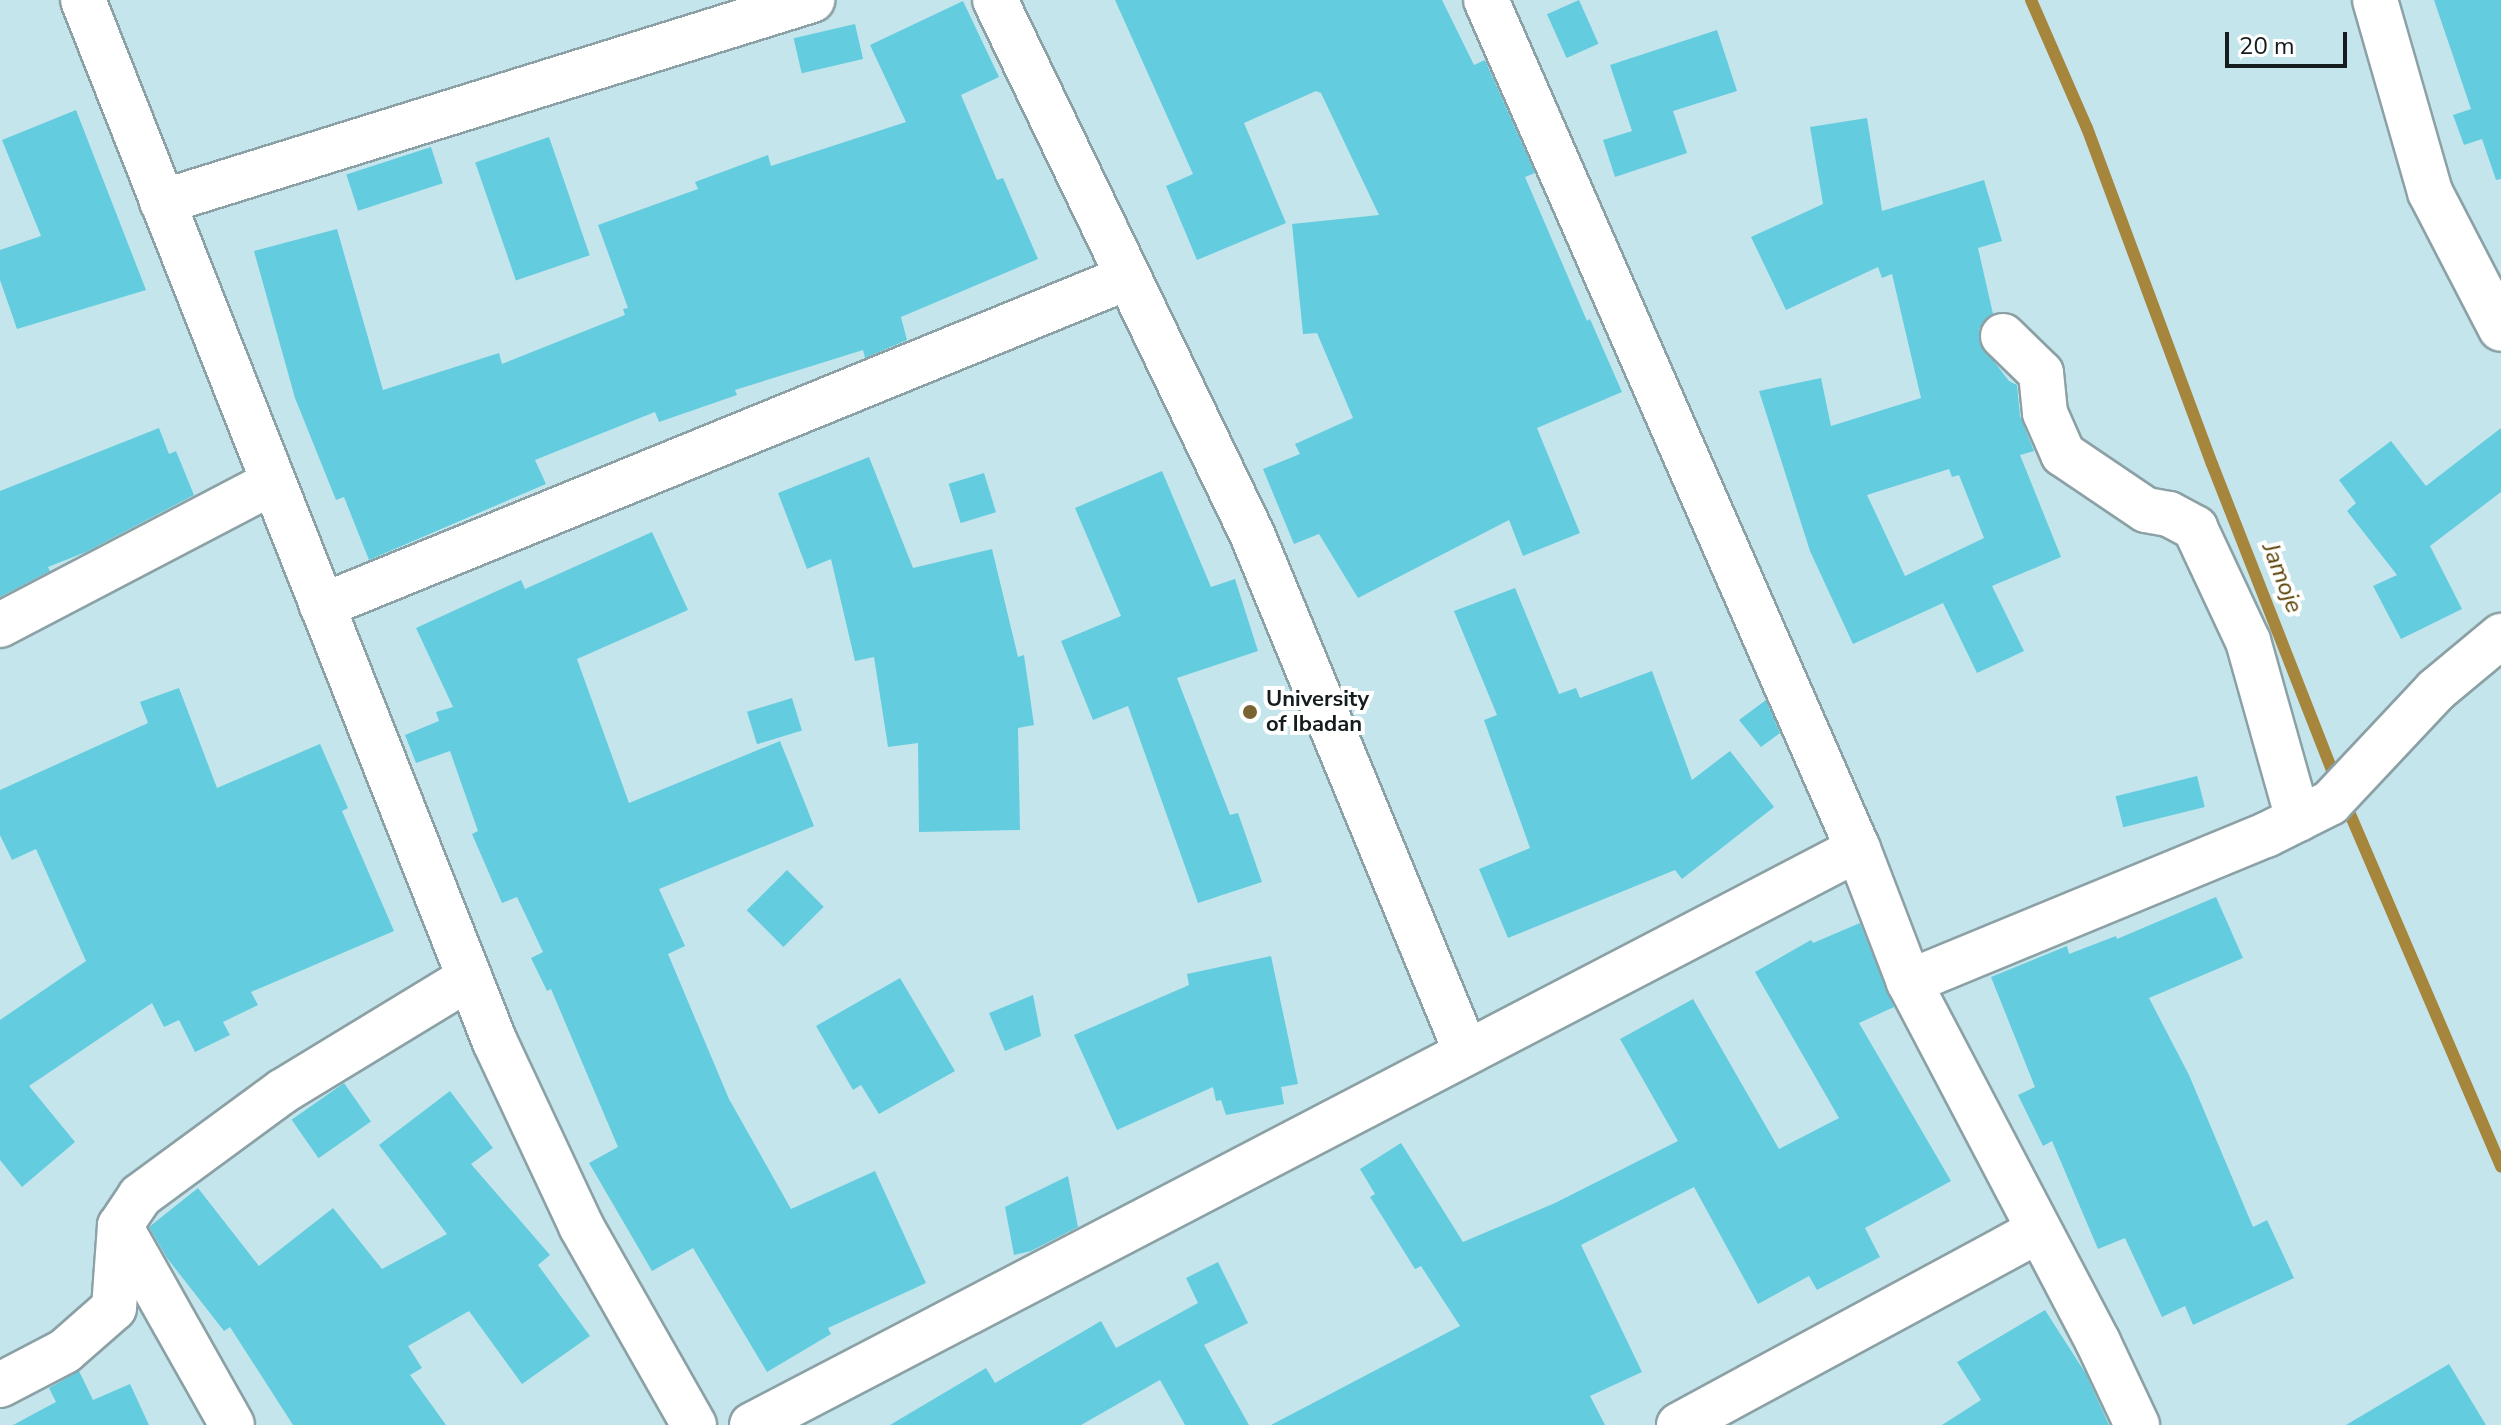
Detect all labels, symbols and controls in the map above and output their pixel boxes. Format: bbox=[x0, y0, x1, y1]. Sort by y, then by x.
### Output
scale bar bbox=[2229, 16, 2351, 66]
text: 20 m bbox=[2239, 30, 2295, 62]
water label: Jamoje bbox=[2256, 539, 2308, 617]
place label: University of Ibadan bbox=[1266, 686, 1369, 738]
marker: University of Ibadan bbox=[1241, 703, 1259, 721]

